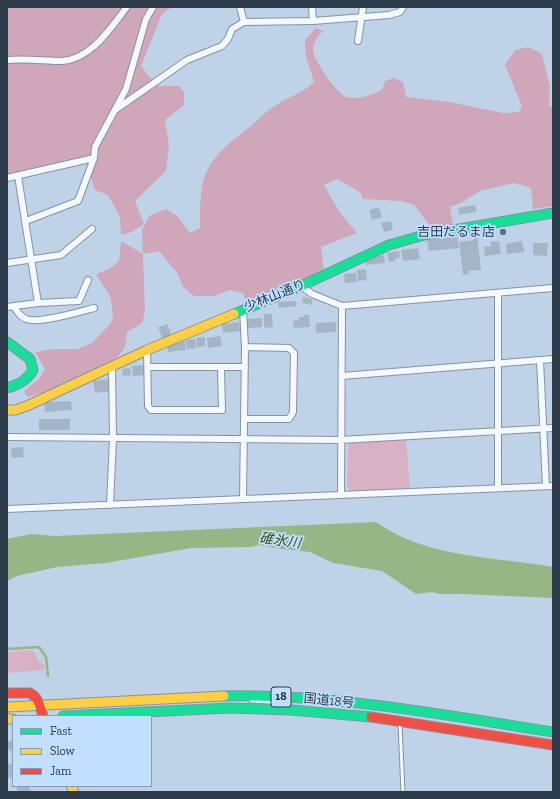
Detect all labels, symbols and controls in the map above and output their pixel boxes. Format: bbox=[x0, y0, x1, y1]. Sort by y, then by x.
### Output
place label: 吉田だるま店 bbox=[417, 224, 495, 240]
marker: 吉田だるま店 bbox=[498, 227, 508, 237]
street label: 少林山通り bbox=[242, 277, 308, 315]
water label: 碓氷川 bbox=[258, 530, 302, 552]
road number: 18 bbox=[271, 687, 291, 707]
street label: 国道18号 bbox=[303, 691, 355, 711]
legend bbox=[12, 715, 152, 787]
text: Fast bbox=[50, 724, 72, 738]
text: Slow bbox=[50, 744, 75, 758]
text: Jam bbox=[50, 764, 71, 778]

